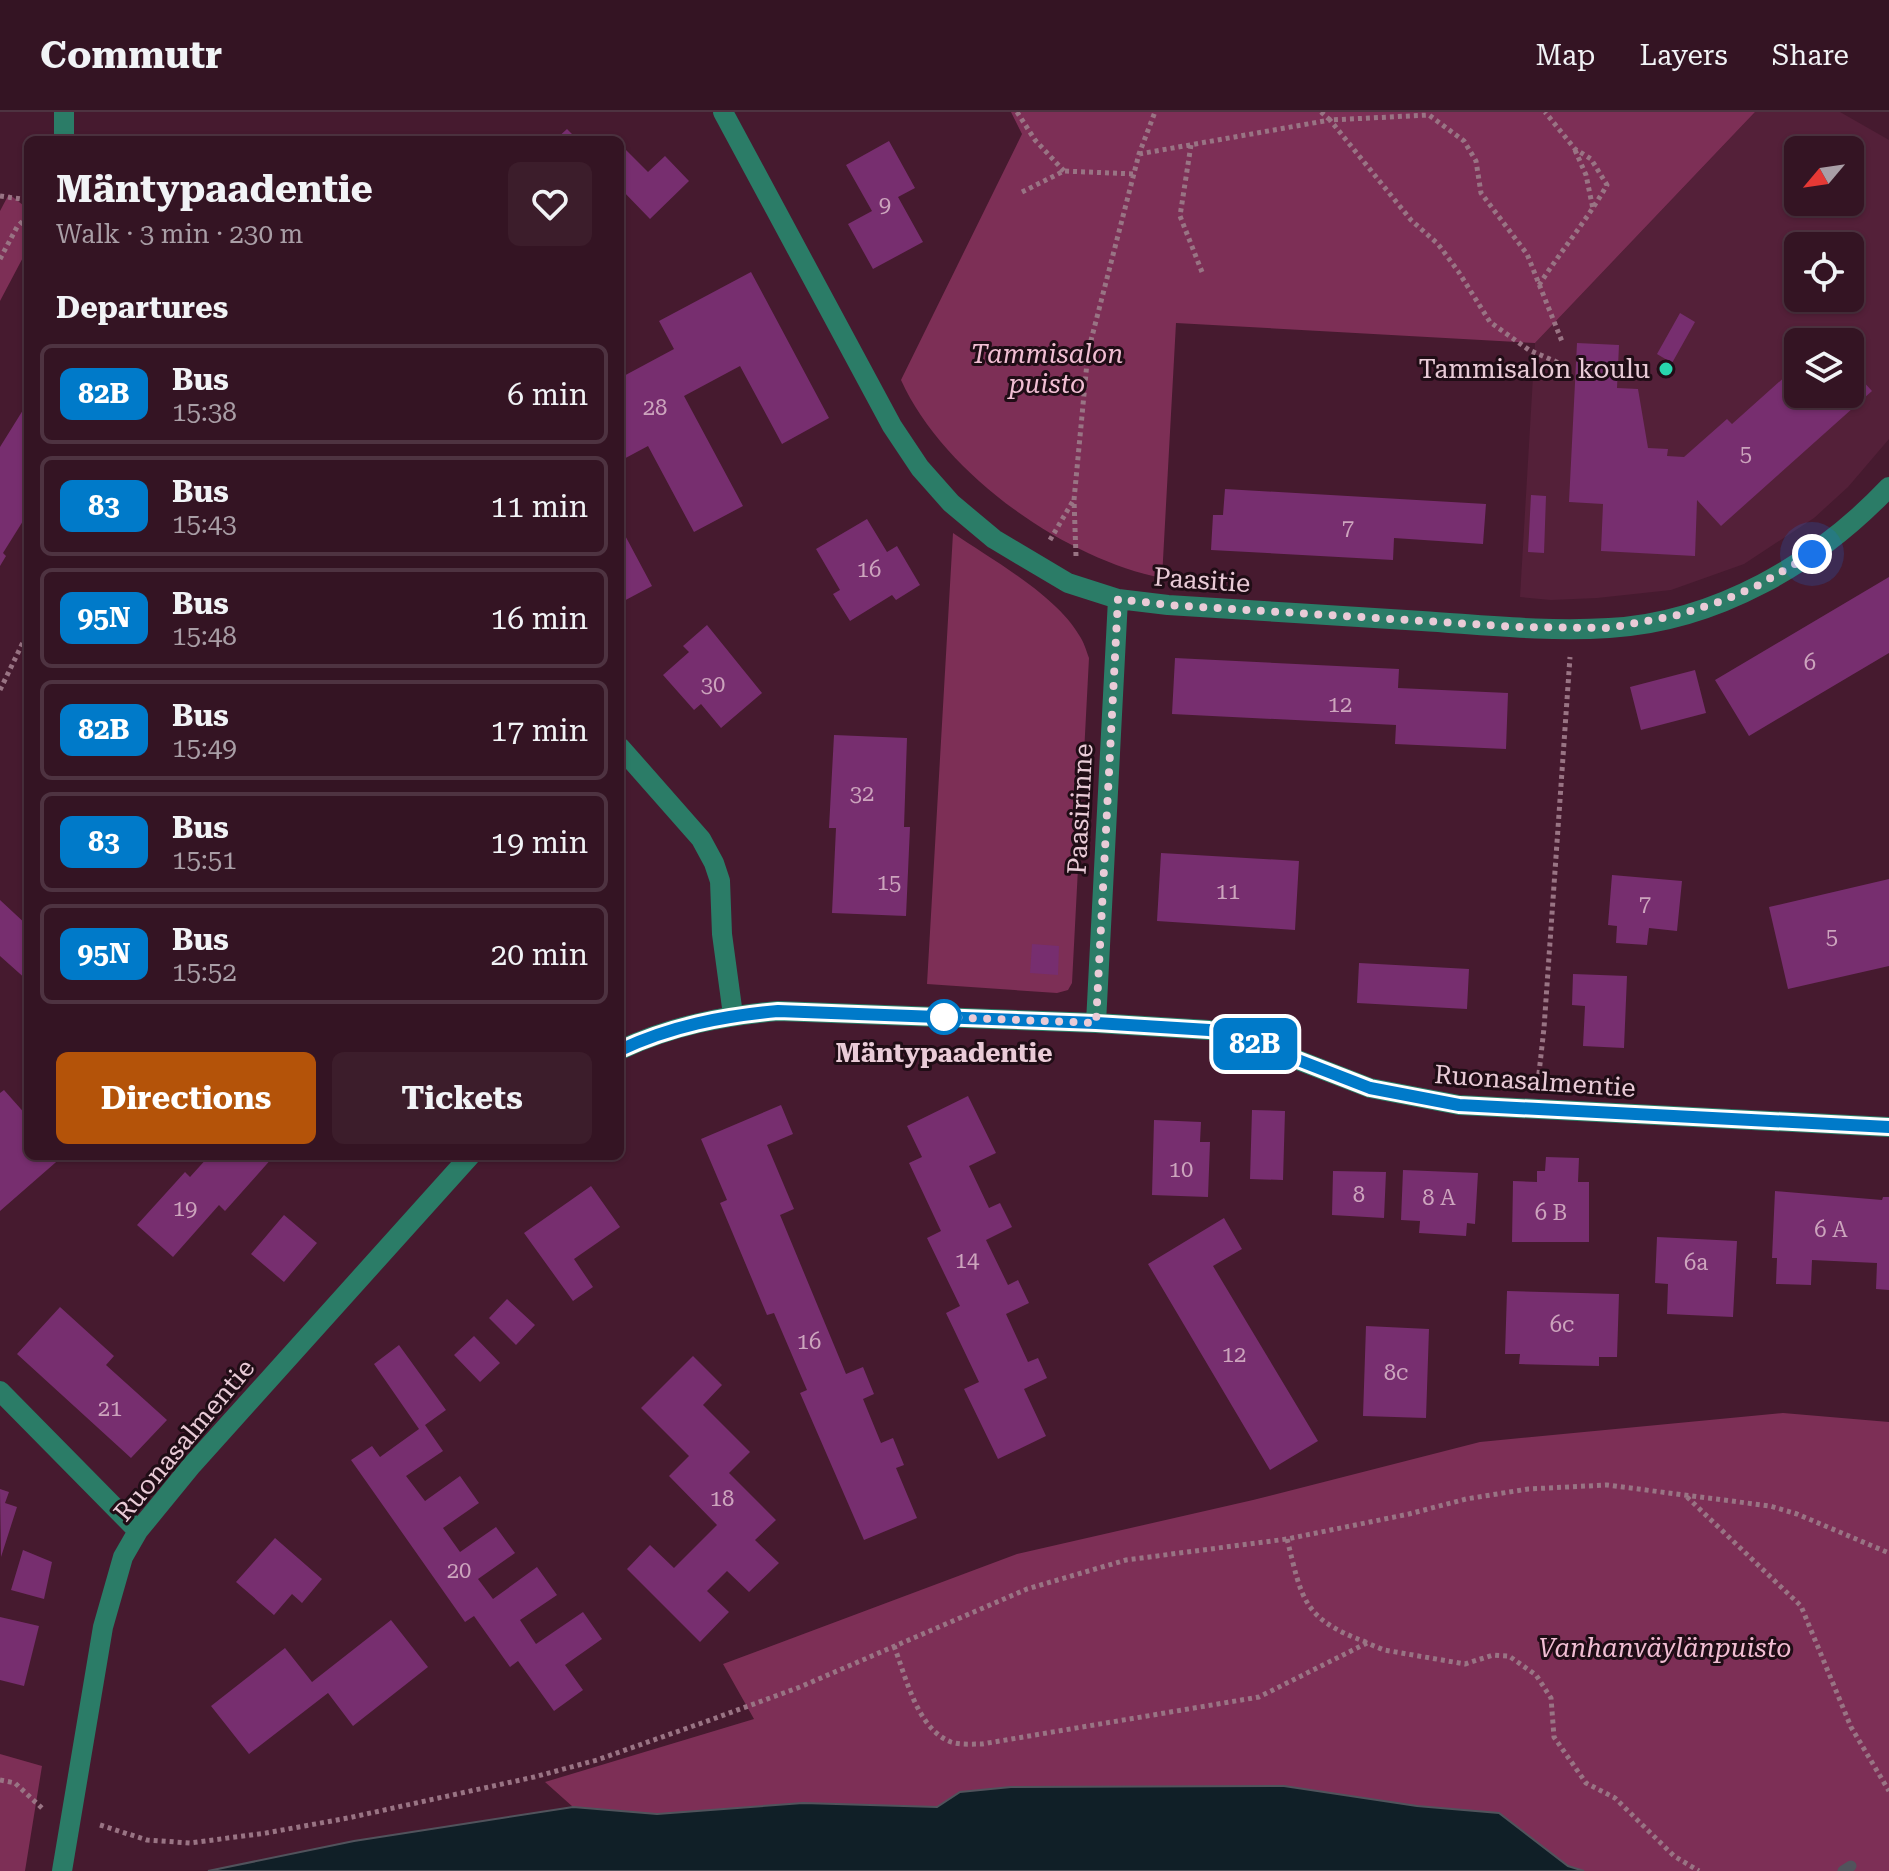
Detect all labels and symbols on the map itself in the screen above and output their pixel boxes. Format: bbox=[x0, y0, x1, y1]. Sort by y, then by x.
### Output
north arrow bbox=[1784, 136, 1864, 216]
house number: 9 bbox=[879, 192, 891, 217]
park label: Tammisalon puisto bbox=[971, 339, 1123, 399]
place label: Tammisalon koulu bbox=[1419, 354, 1650, 384]
marker: Tammisalon koulu bbox=[1657, 360, 1675, 378]
house number: 28 bbox=[643, 395, 667, 420]
house number: 5 bbox=[1740, 441, 1752, 466]
house number: 7 bbox=[1342, 515, 1354, 540]
your location bbox=[1792, 534, 1832, 574]
house number: 16 bbox=[857, 557, 881, 582]
street label: Paasitie bbox=[1153, 562, 1251, 598]
house number: 6 bbox=[1804, 650, 1816, 675]
house number: 30 bbox=[701, 672, 725, 697]
house number: 12 bbox=[1328, 692, 1352, 717]
street label: Paasirinne bbox=[1062, 743, 1098, 875]
house number: 32 bbox=[850, 781, 874, 806]
house number: 15 bbox=[877, 870, 901, 895]
house number: 11 bbox=[1216, 879, 1240, 904]
house number: 7 bbox=[1639, 891, 1651, 916]
house number: 5 bbox=[1826, 924, 1838, 949]
marker: Mäntypaadentie bbox=[927, 1000, 961, 1034]
line badge: 82B bbox=[1209, 1018, 1301, 1070]
place label: Mäntypaadentie bbox=[836, 1038, 1052, 1068]
street label: Ruonasalmentie bbox=[1433, 1059, 1637, 1103]
house number: 10 bbox=[1169, 1157, 1193, 1182]
house number: 8 bbox=[1353, 1182, 1365, 1207]
house number: 8 A bbox=[1422, 1185, 1456, 1210]
house number: 19 bbox=[173, 1196, 197, 1221]
house number: 6 B bbox=[1535, 1200, 1567, 1225]
house number: 6 A bbox=[1814, 1217, 1848, 1242]
house number: 14 bbox=[955, 1248, 980, 1273]
house number: 6a bbox=[1684, 1250, 1708, 1275]
house number: 6c bbox=[1550, 1312, 1574, 1337]
house number: 16 bbox=[797, 1329, 821, 1354]
house number: 12 bbox=[1222, 1342, 1246, 1367]
street label: Ruonasalmentie bbox=[108, 1353, 260, 1527]
house number: 8c bbox=[1384, 1360, 1408, 1385]
house number: 21 bbox=[98, 1396, 122, 1421]
house number: 18 bbox=[710, 1486, 734, 1511]
house number: 20 bbox=[447, 1558, 471, 1583]
park label: Vanhanväylänpuisto bbox=[1539, 1633, 1791, 1663]

